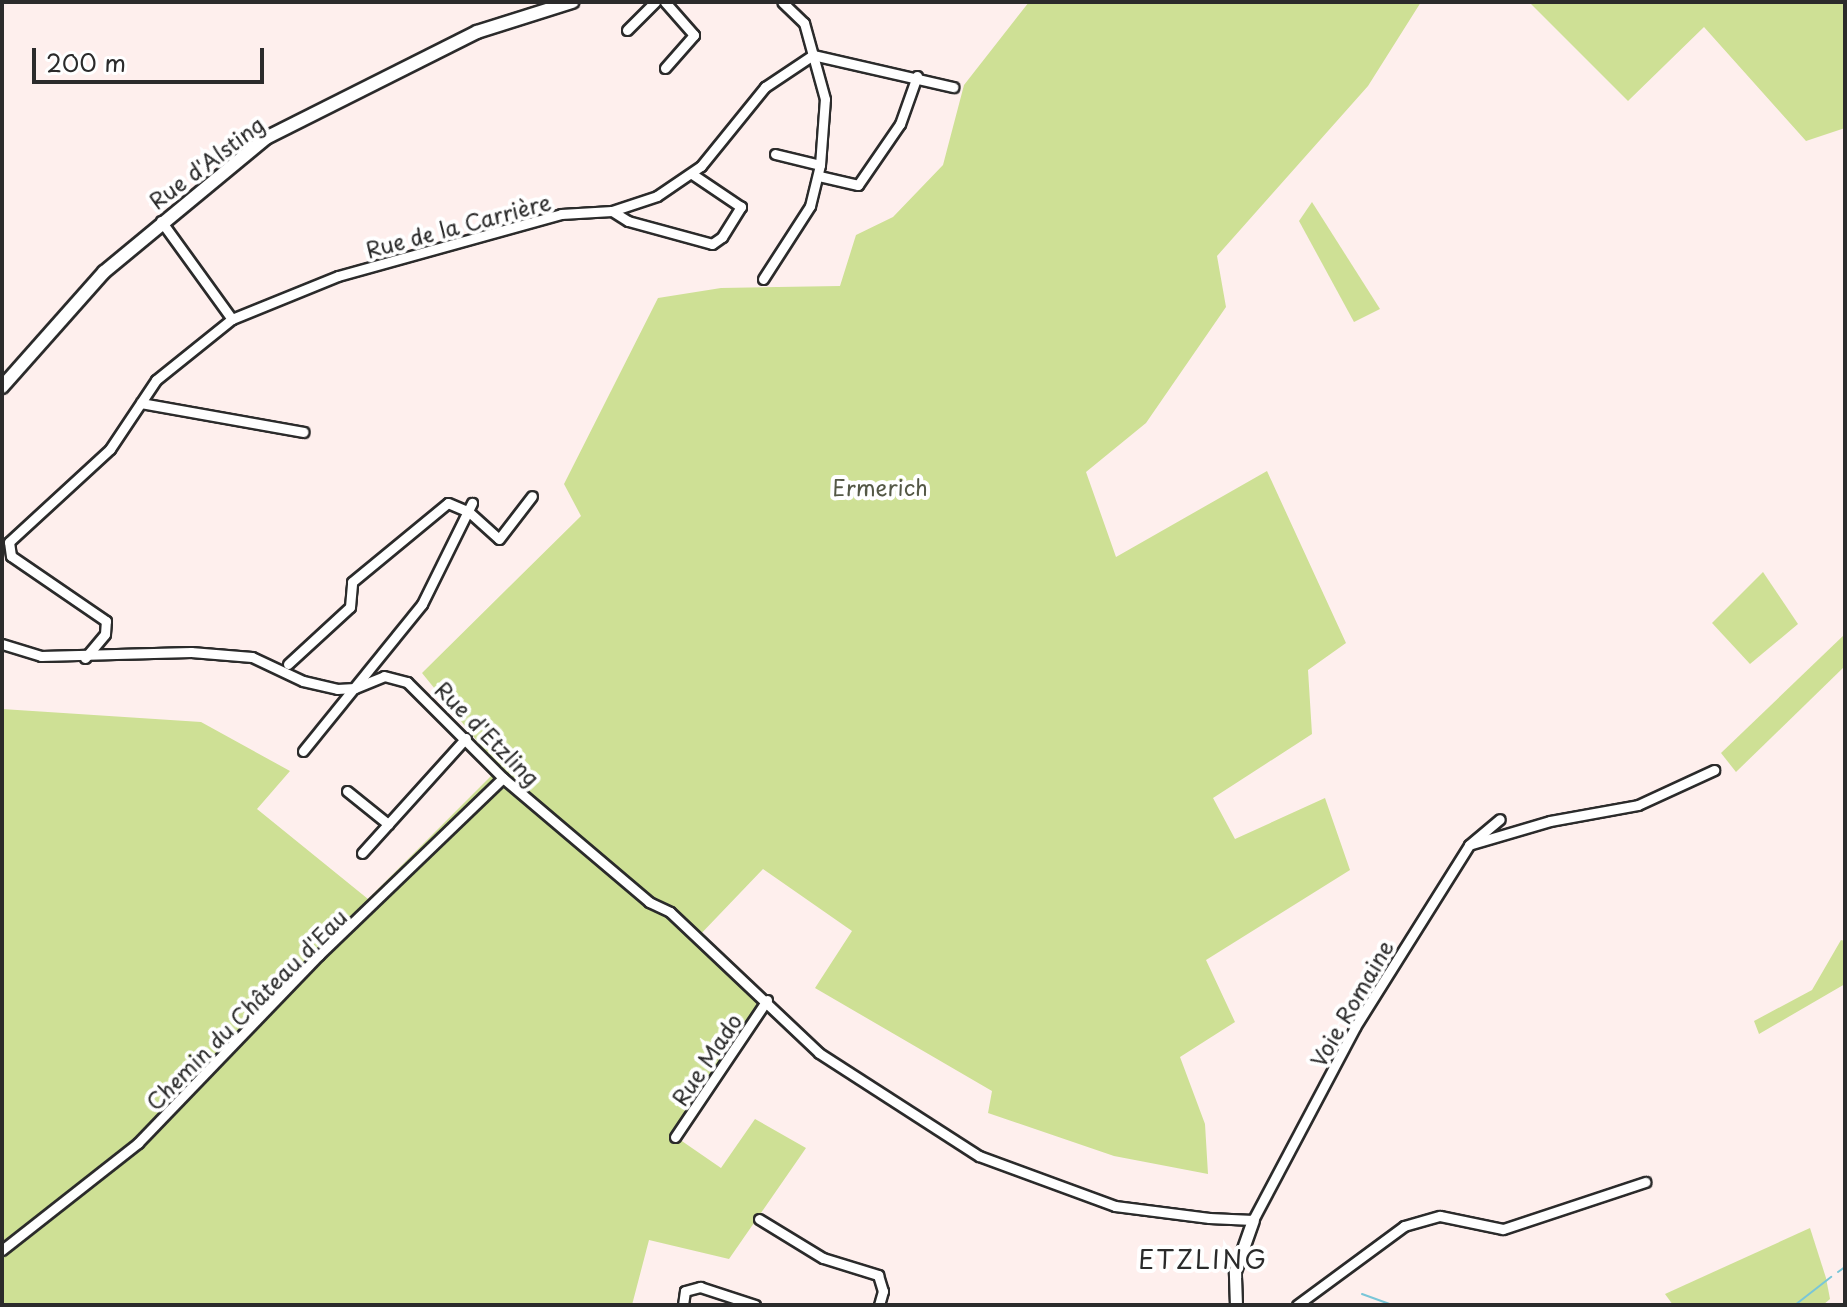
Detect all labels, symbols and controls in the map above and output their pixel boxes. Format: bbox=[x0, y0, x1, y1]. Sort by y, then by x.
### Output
scale bar bbox=[36, 32, 268, 82]
text: 200 m bbox=[46, 44, 126, 80]
street label: Rue d'Alsting bbox=[143, 110, 269, 214]
street label: Rue de la Carrière bbox=[361, 187, 555, 263]
park label: Ermerich bbox=[832, 474, 928, 500]
street label: Rue d'Etzling bbox=[430, 675, 546, 791]
street label: Chemin du Château d'Eau bbox=[140, 903, 352, 1115]
street label: Voie Romaine bbox=[1304, 935, 1398, 1071]
street label: Rue Mado bbox=[665, 1007, 747, 1111]
district label: ETZLING bbox=[1138, 1243, 1268, 1275]

